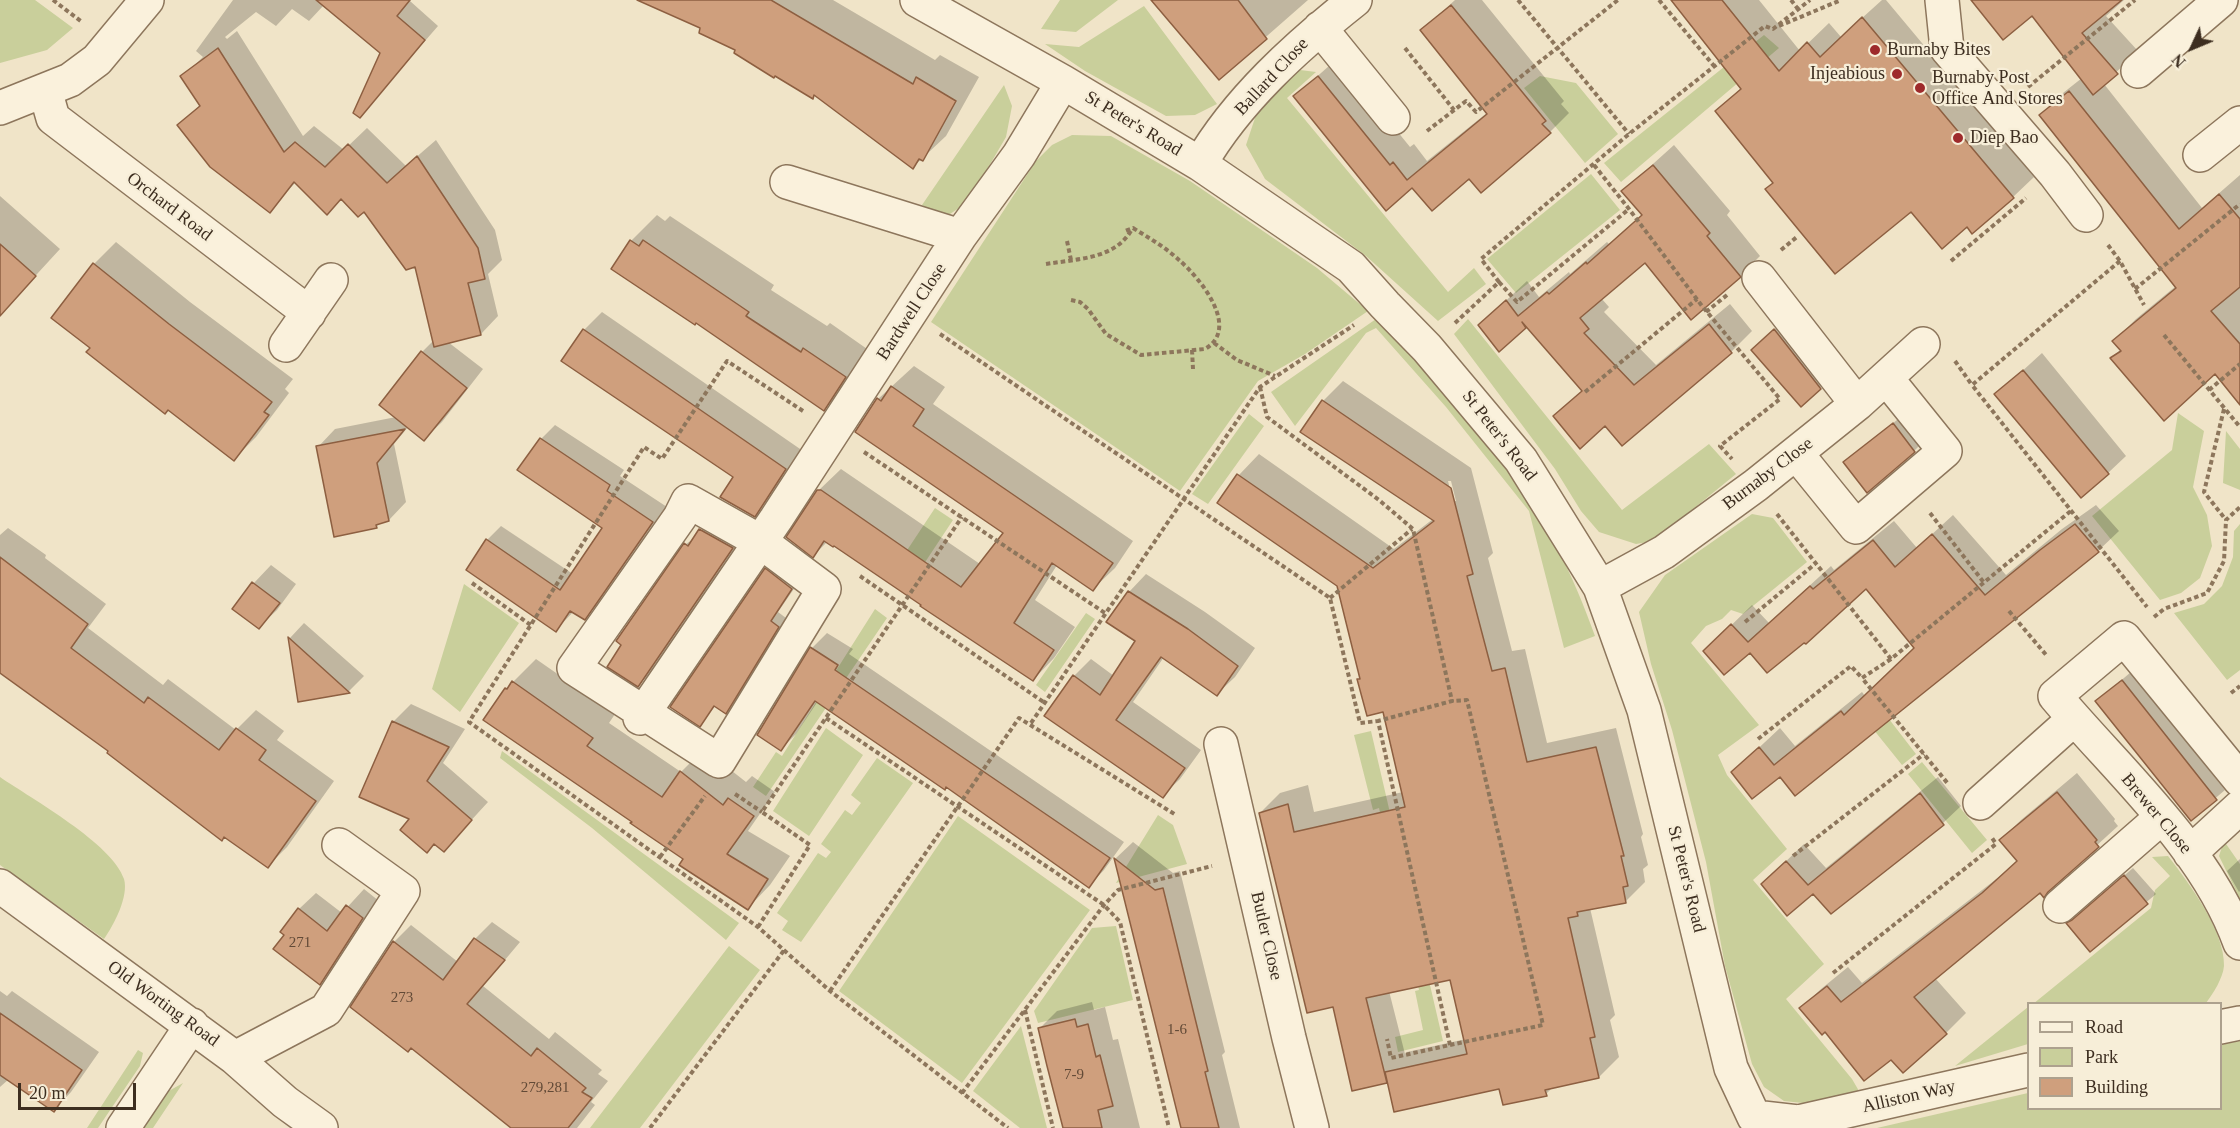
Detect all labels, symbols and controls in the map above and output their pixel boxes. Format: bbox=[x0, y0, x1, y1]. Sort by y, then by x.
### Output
north arrow bbox=[2162, 18, 2222, 78]
street label: Ballard Close bbox=[1231, 34, 1313, 120]
place label: Burnaby Bites bbox=[1887, 39, 1990, 61]
marker: Burnaby Bites bbox=[1868, 43, 1882, 57]
text: N bbox=[2169, 51, 2189, 71]
place label: Injeabious bbox=[1810, 63, 1885, 85]
marker: Injeabious bbox=[1890, 67, 1904, 81]
place label: Burnaby Post Office And Stores bbox=[1932, 67, 2063, 110]
marker: Burnaby Post Office And Stores bbox=[1913, 81, 1927, 95]
street label: St Peter's Road bbox=[1081, 87, 1185, 161]
place label: Diep Bao bbox=[1970, 127, 2038, 149]
marker: Diep Bao bbox=[1951, 131, 1965, 145]
street label: Orchard Road bbox=[122, 168, 216, 246]
street label: Bardwell Close bbox=[873, 259, 951, 365]
street label: St Peter's Road bbox=[1457, 386, 1541, 486]
street label: Burnaby Close bbox=[1719, 433, 1817, 515]
street label: Brewer Close bbox=[2116, 769, 2196, 859]
street label: St Peter's Road bbox=[1662, 823, 1710, 935]
street label: Butler Close bbox=[1245, 889, 1287, 983]
house number: 271 bbox=[289, 934, 311, 952]
street label: Old Worting Road bbox=[103, 956, 223, 1052]
house number: 273 bbox=[391, 989, 413, 1007]
legend bbox=[2027, 1002, 2222, 1110]
text: Road bbox=[2085, 1017, 2123, 1037]
house number: 1-6 bbox=[1167, 1021, 1187, 1039]
text: Park bbox=[2085, 1047, 2118, 1067]
house number: 7-9 bbox=[1064, 1066, 1084, 1084]
scale bar bbox=[21, 1071, 140, 1109]
street label: Alliston Way bbox=[1860, 1076, 1958, 1118]
text: Building bbox=[2085, 1077, 2148, 1097]
house number: 279,281 bbox=[521, 1079, 569, 1097]
text: 20 m bbox=[29, 1083, 66, 1103]

